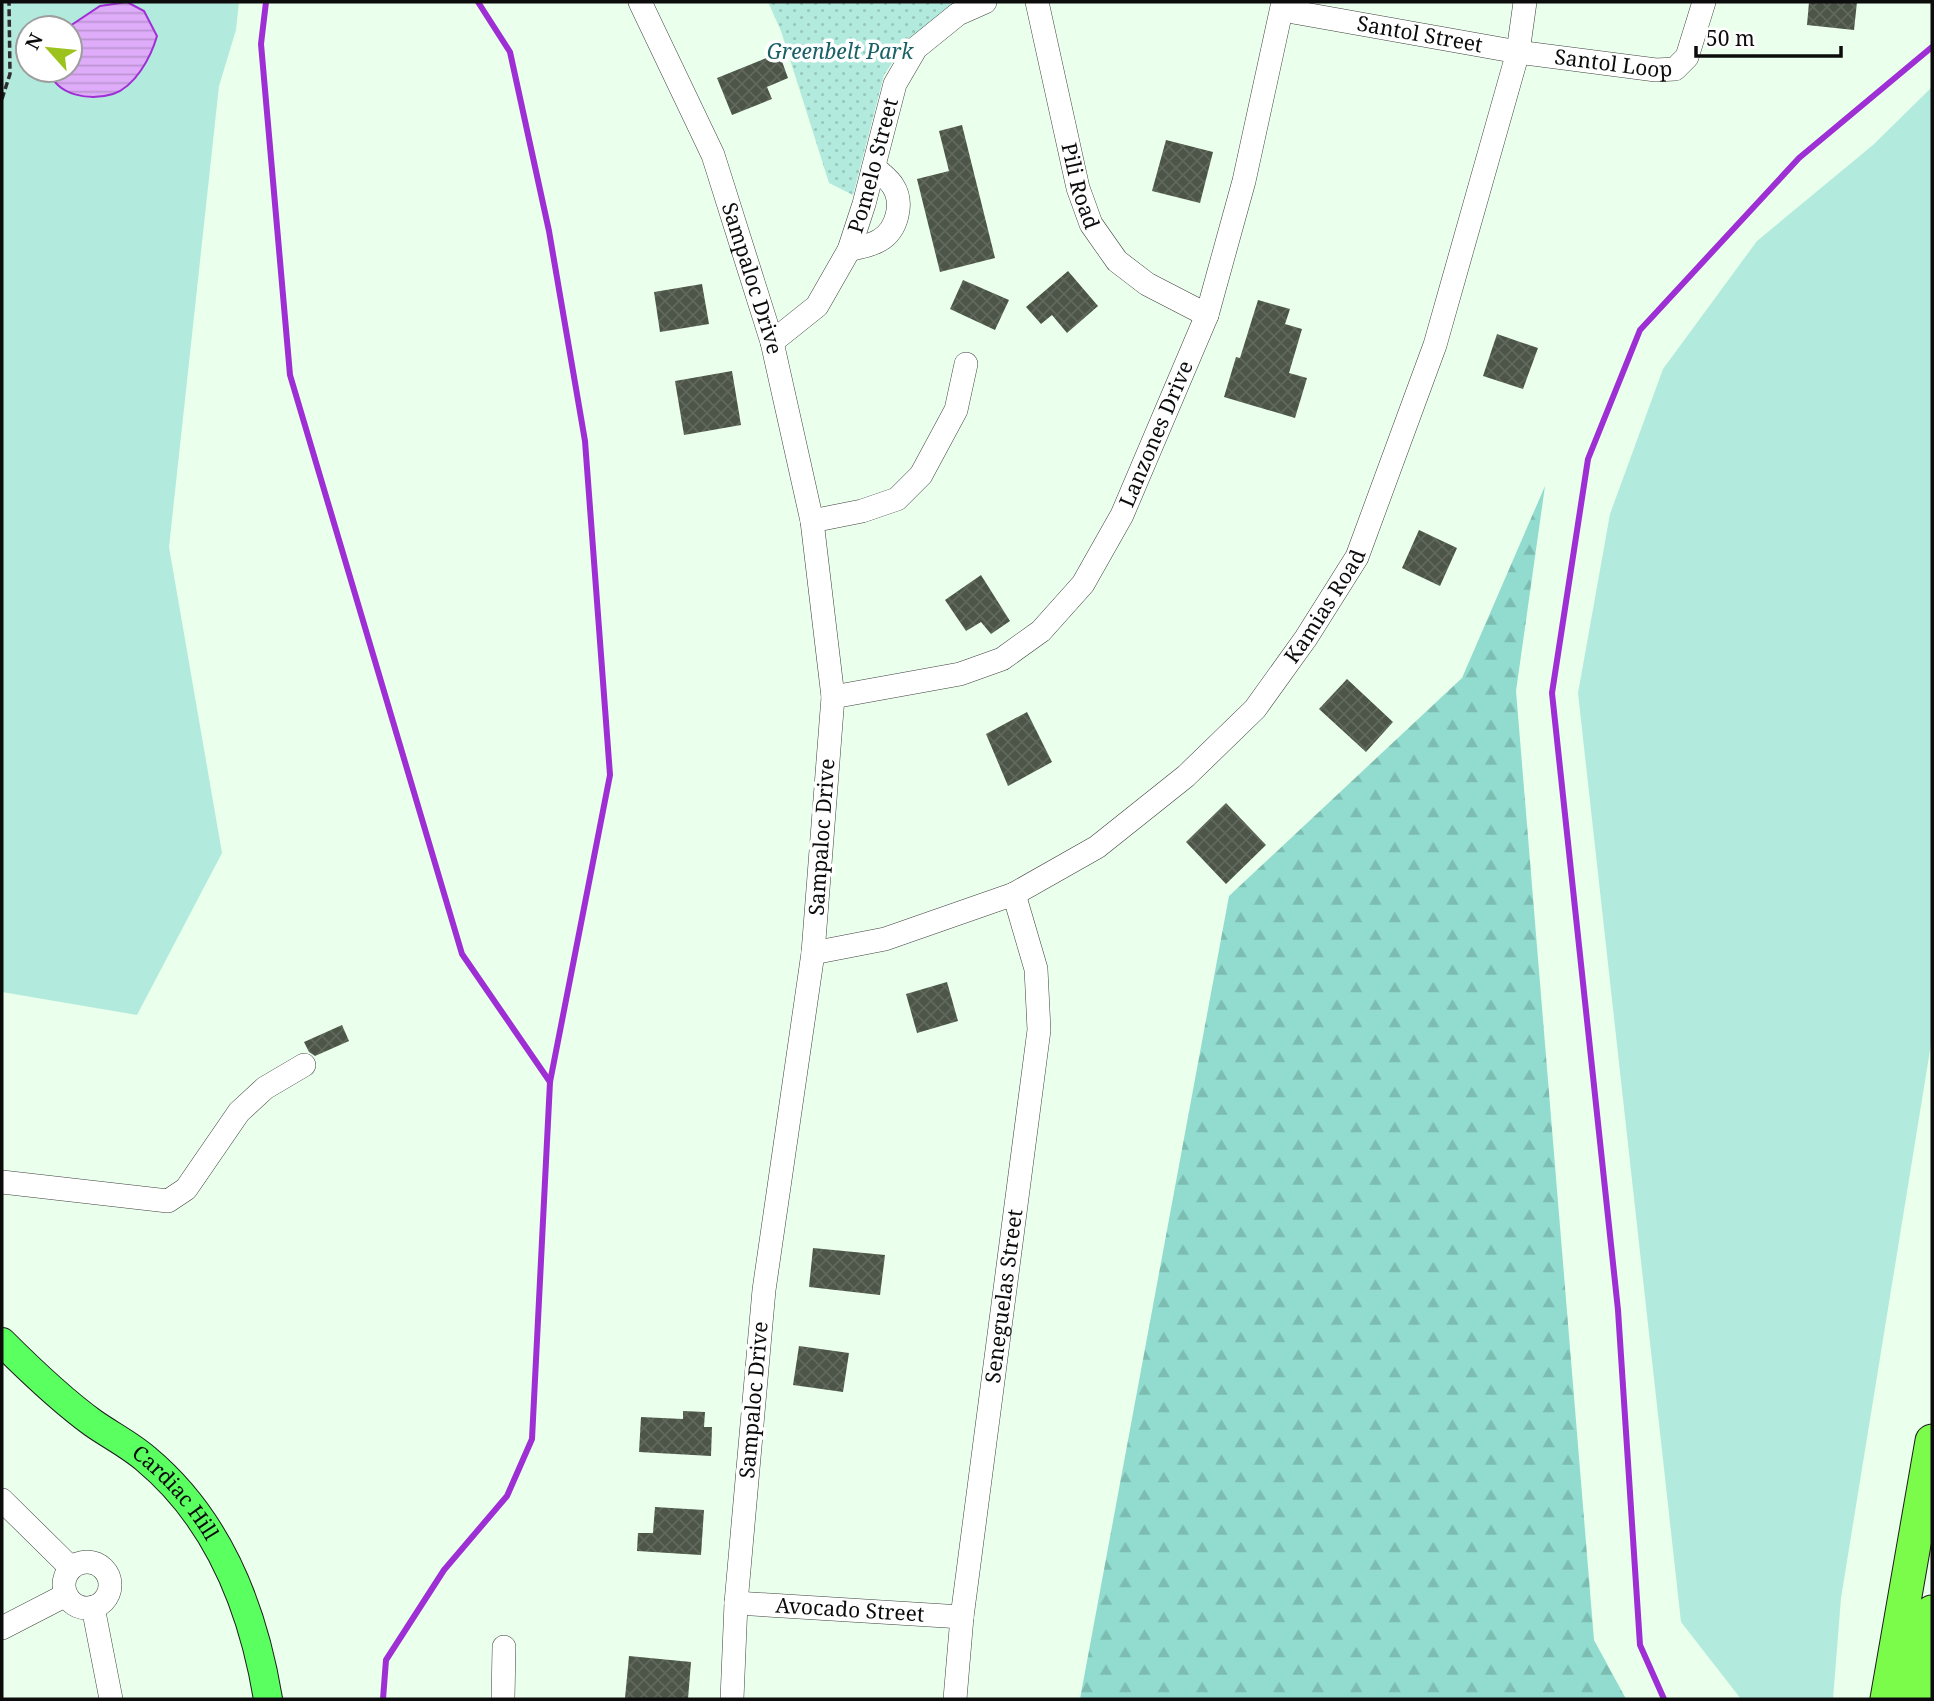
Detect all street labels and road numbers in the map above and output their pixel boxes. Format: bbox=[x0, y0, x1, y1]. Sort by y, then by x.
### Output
street label: Santol Street bbox=[1355, 9, 1485, 58]
street label: Santol Loop bbox=[1553, 42, 1673, 83]
street label: Pomelo Street bbox=[840, 95, 904, 236]
street label: Pili Road bbox=[1055, 140, 1107, 233]
street label: Sampaloc Drive bbox=[716, 199, 789, 357]
street label: Lanzones Drive bbox=[1112, 356, 1199, 511]
street label: Kamias Road bbox=[1277, 545, 1372, 668]
street label: Sampaloc Drive bbox=[802, 757, 840, 916]
street label: Seneguelas Street bbox=[978, 1207, 1028, 1385]
street label: Sampaloc Drive bbox=[732, 1320, 774, 1480]
street label: Cardiac Hill bbox=[127, 1438, 226, 1545]
street label: Avocado Street bbox=[775, 1590, 925, 1628]

